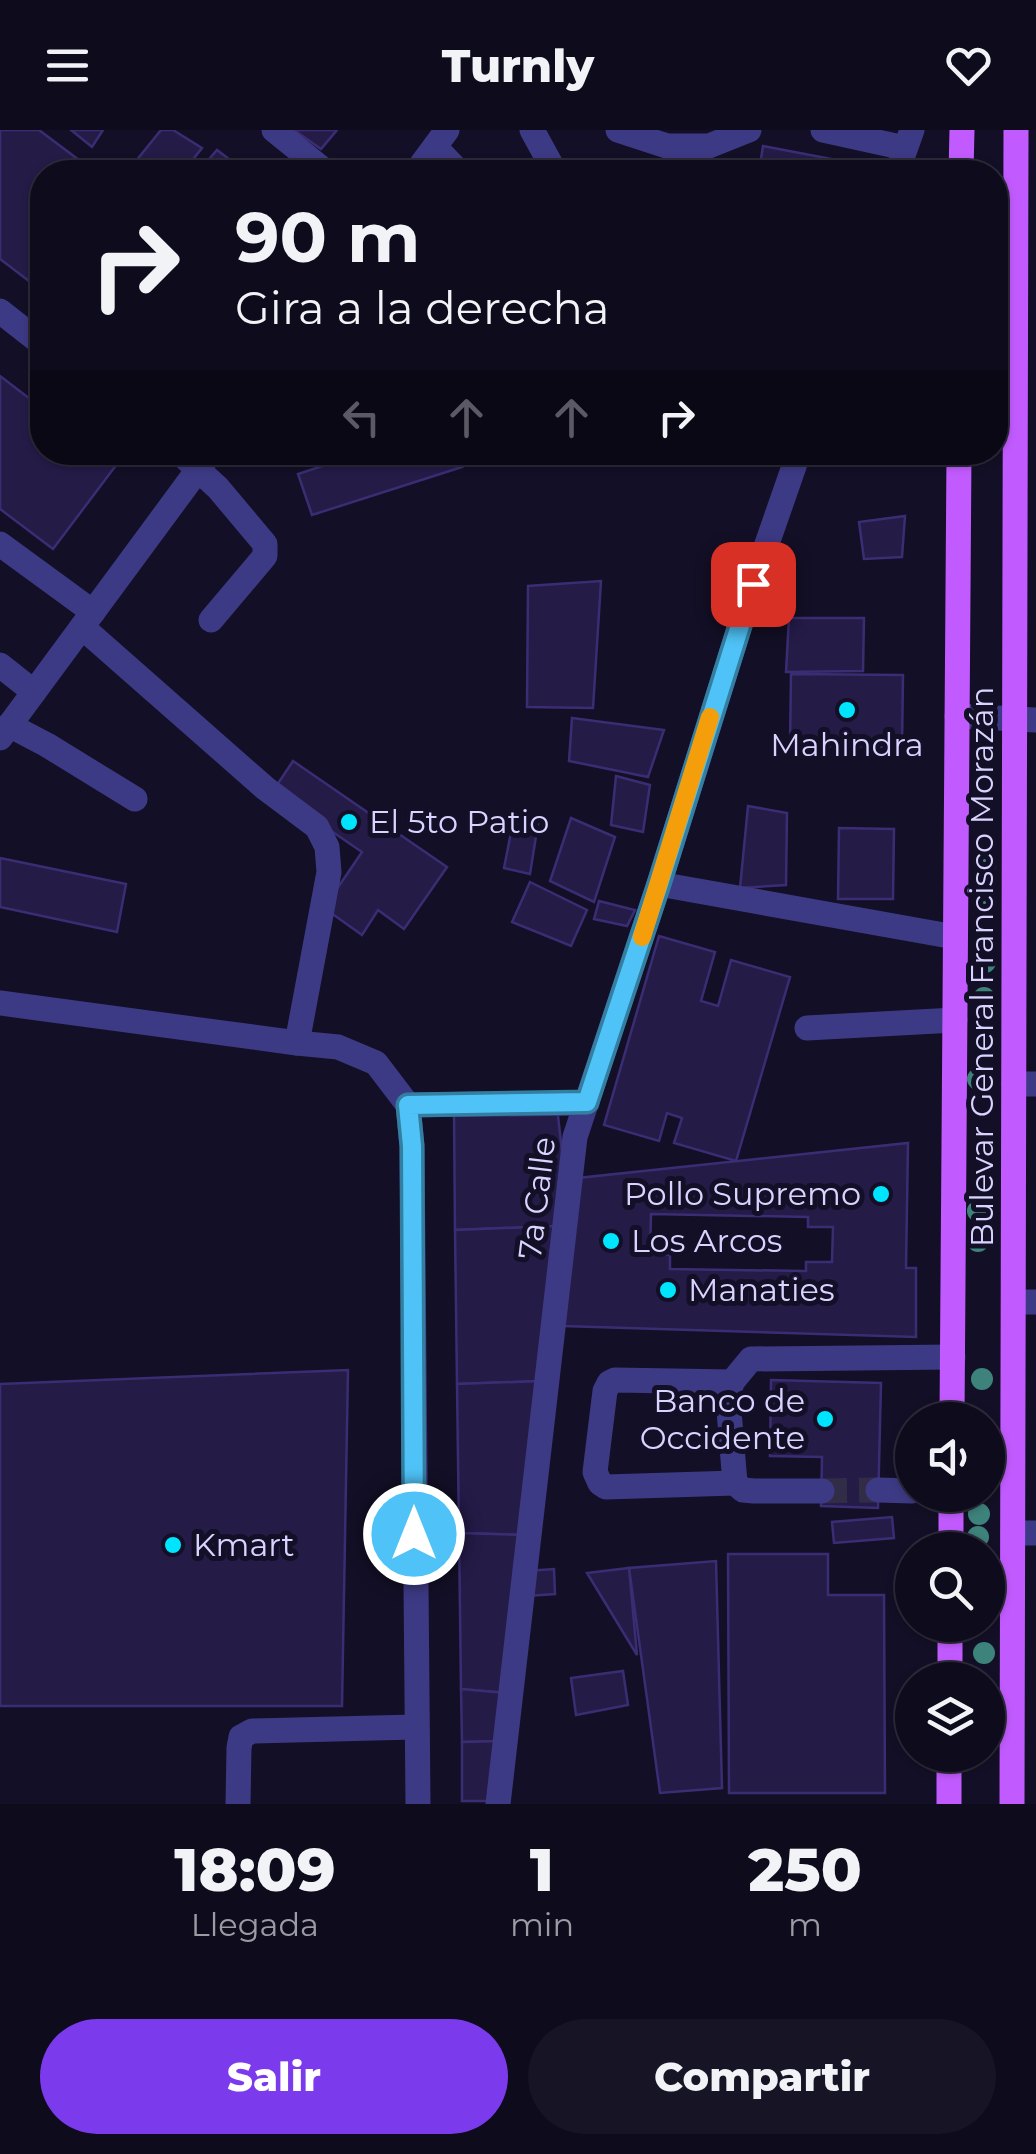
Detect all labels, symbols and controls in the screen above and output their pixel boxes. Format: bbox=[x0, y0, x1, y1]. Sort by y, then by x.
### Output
icon: menu bbox=[40, 38, 95, 93]
text: Turnly bbox=[442, 38, 594, 93]
icon: heart bbox=[941, 38, 996, 93]
text: 90 m bbox=[235, 194, 420, 280]
icon: right bbox=[70, 200, 200, 330]
text: Gira a la derecha bbox=[235, 280, 610, 335]
icon: left bbox=[334, 390, 389, 445]
icon: ahead bbox=[439, 390, 494, 445]
icon: ahead bbox=[544, 390, 599, 445]
icon: right bbox=[649, 390, 704, 445]
pin bbox=[711, 542, 796, 627]
icon: arrive bbox=[726, 557, 781, 612]
street label: Bulevar General Francisco Morazán bbox=[962, 687, 1001, 1247]
marker: Mahindra bbox=[836, 699, 858, 721]
place label: Mahindra bbox=[770, 725, 924, 764]
place label: El 5to Patio bbox=[369, 802, 549, 841]
marker: El 5to Patio bbox=[338, 811, 360, 833]
street label: 7a Calle bbox=[510, 1135, 563, 1261]
place label: Pollo Supremo bbox=[624, 1174, 861, 1213]
marker: Pollo Supremo bbox=[870, 1183, 892, 1205]
place label: Los Arcos bbox=[631, 1221, 782, 1260]
marker: Los Arcos bbox=[600, 1230, 622, 1252]
place label: Manaties bbox=[688, 1270, 835, 1309]
marker: Manaties bbox=[657, 1279, 679, 1301]
place label: Banco de Occidente bbox=[640, 1381, 805, 1457]
map controls bbox=[895, 1402, 1005, 1772]
button: sound bbox=[895, 1402, 1005, 1512]
marker: Banco de Occidente bbox=[814, 1408, 836, 1430]
position arrow bbox=[362, 1482, 466, 1586]
place label: Kmart bbox=[193, 1525, 295, 1564]
button: search bbox=[895, 1532, 1005, 1642]
marker: Kmart bbox=[162, 1534, 184, 1556]
button: layers bbox=[895, 1662, 1005, 1772]
text: 18:09 bbox=[174, 1833, 336, 1906]
text: 1 bbox=[530, 1833, 554, 1906]
text: 250 bbox=[748, 1833, 862, 1906]
text: Llegada bbox=[191, 1905, 319, 1944]
text: min bbox=[510, 1905, 574, 1944]
text: m bbox=[788, 1905, 822, 1944]
button: Salir bbox=[40, 2019, 508, 2134]
button: Compartir bbox=[528, 2019, 996, 2134]

